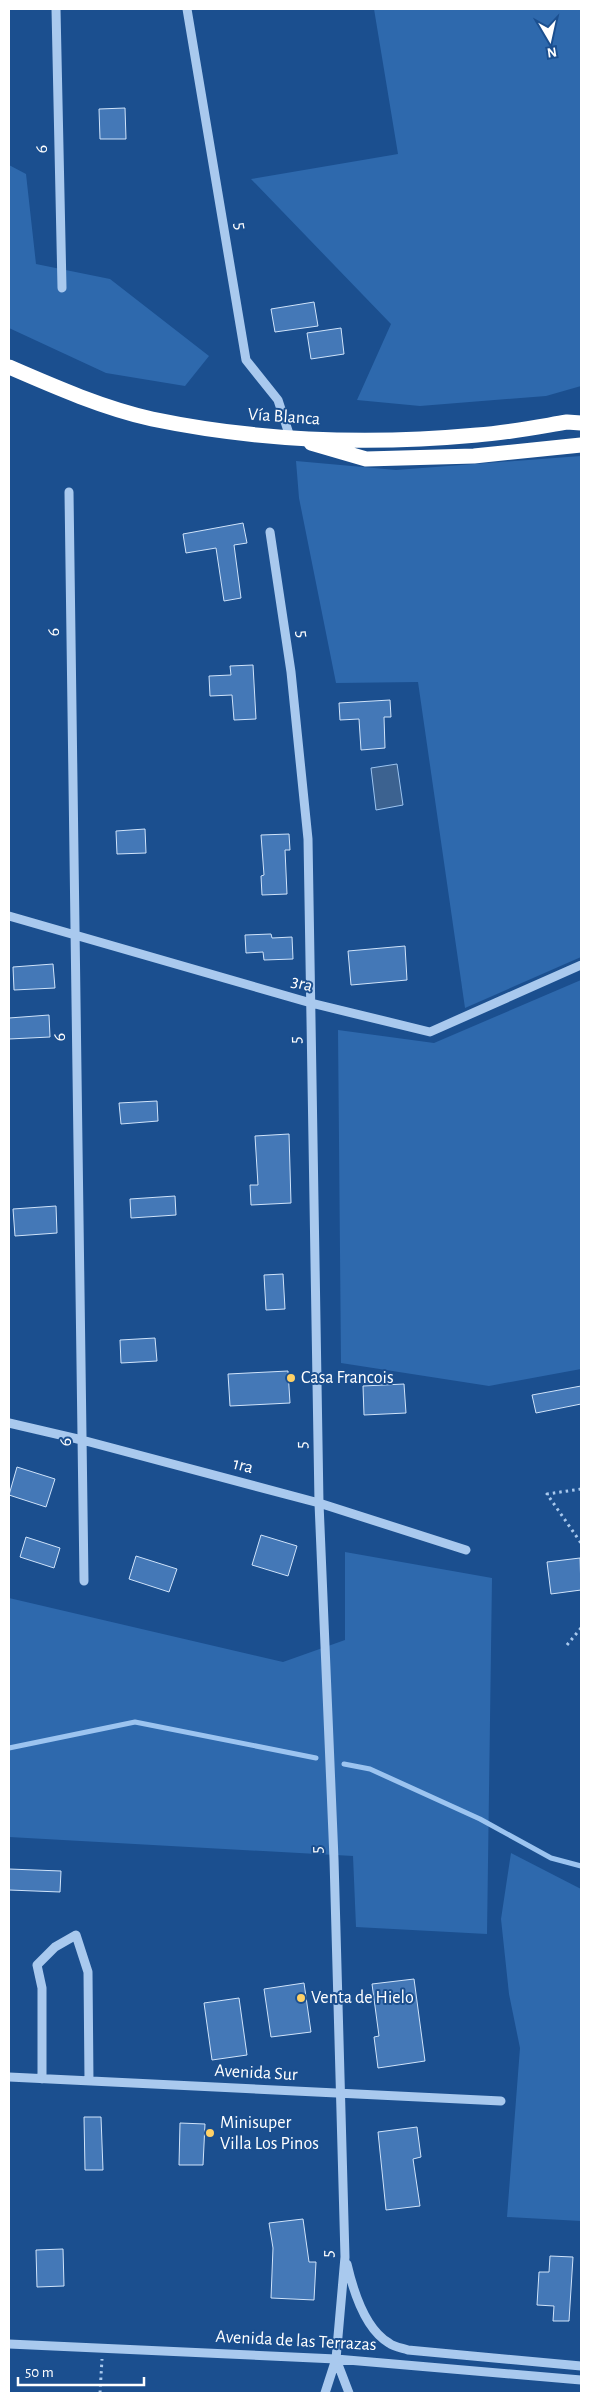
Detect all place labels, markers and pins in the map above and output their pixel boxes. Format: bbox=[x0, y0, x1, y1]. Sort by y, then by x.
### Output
place label: Casa Francois bbox=[301, 1369, 394, 1387]
marker: Casa Francois bbox=[285, 1372, 297, 1384]
place label: Venta de Hielo bbox=[311, 1989, 414, 2007]
marker: Venta de Hielo bbox=[295, 1992, 307, 2004]
place label: Minisuper Villa Los Pinos bbox=[220, 2114, 319, 2153]
marker: Minisuper Villa Los Pinos bbox=[204, 2127, 216, 2139]

